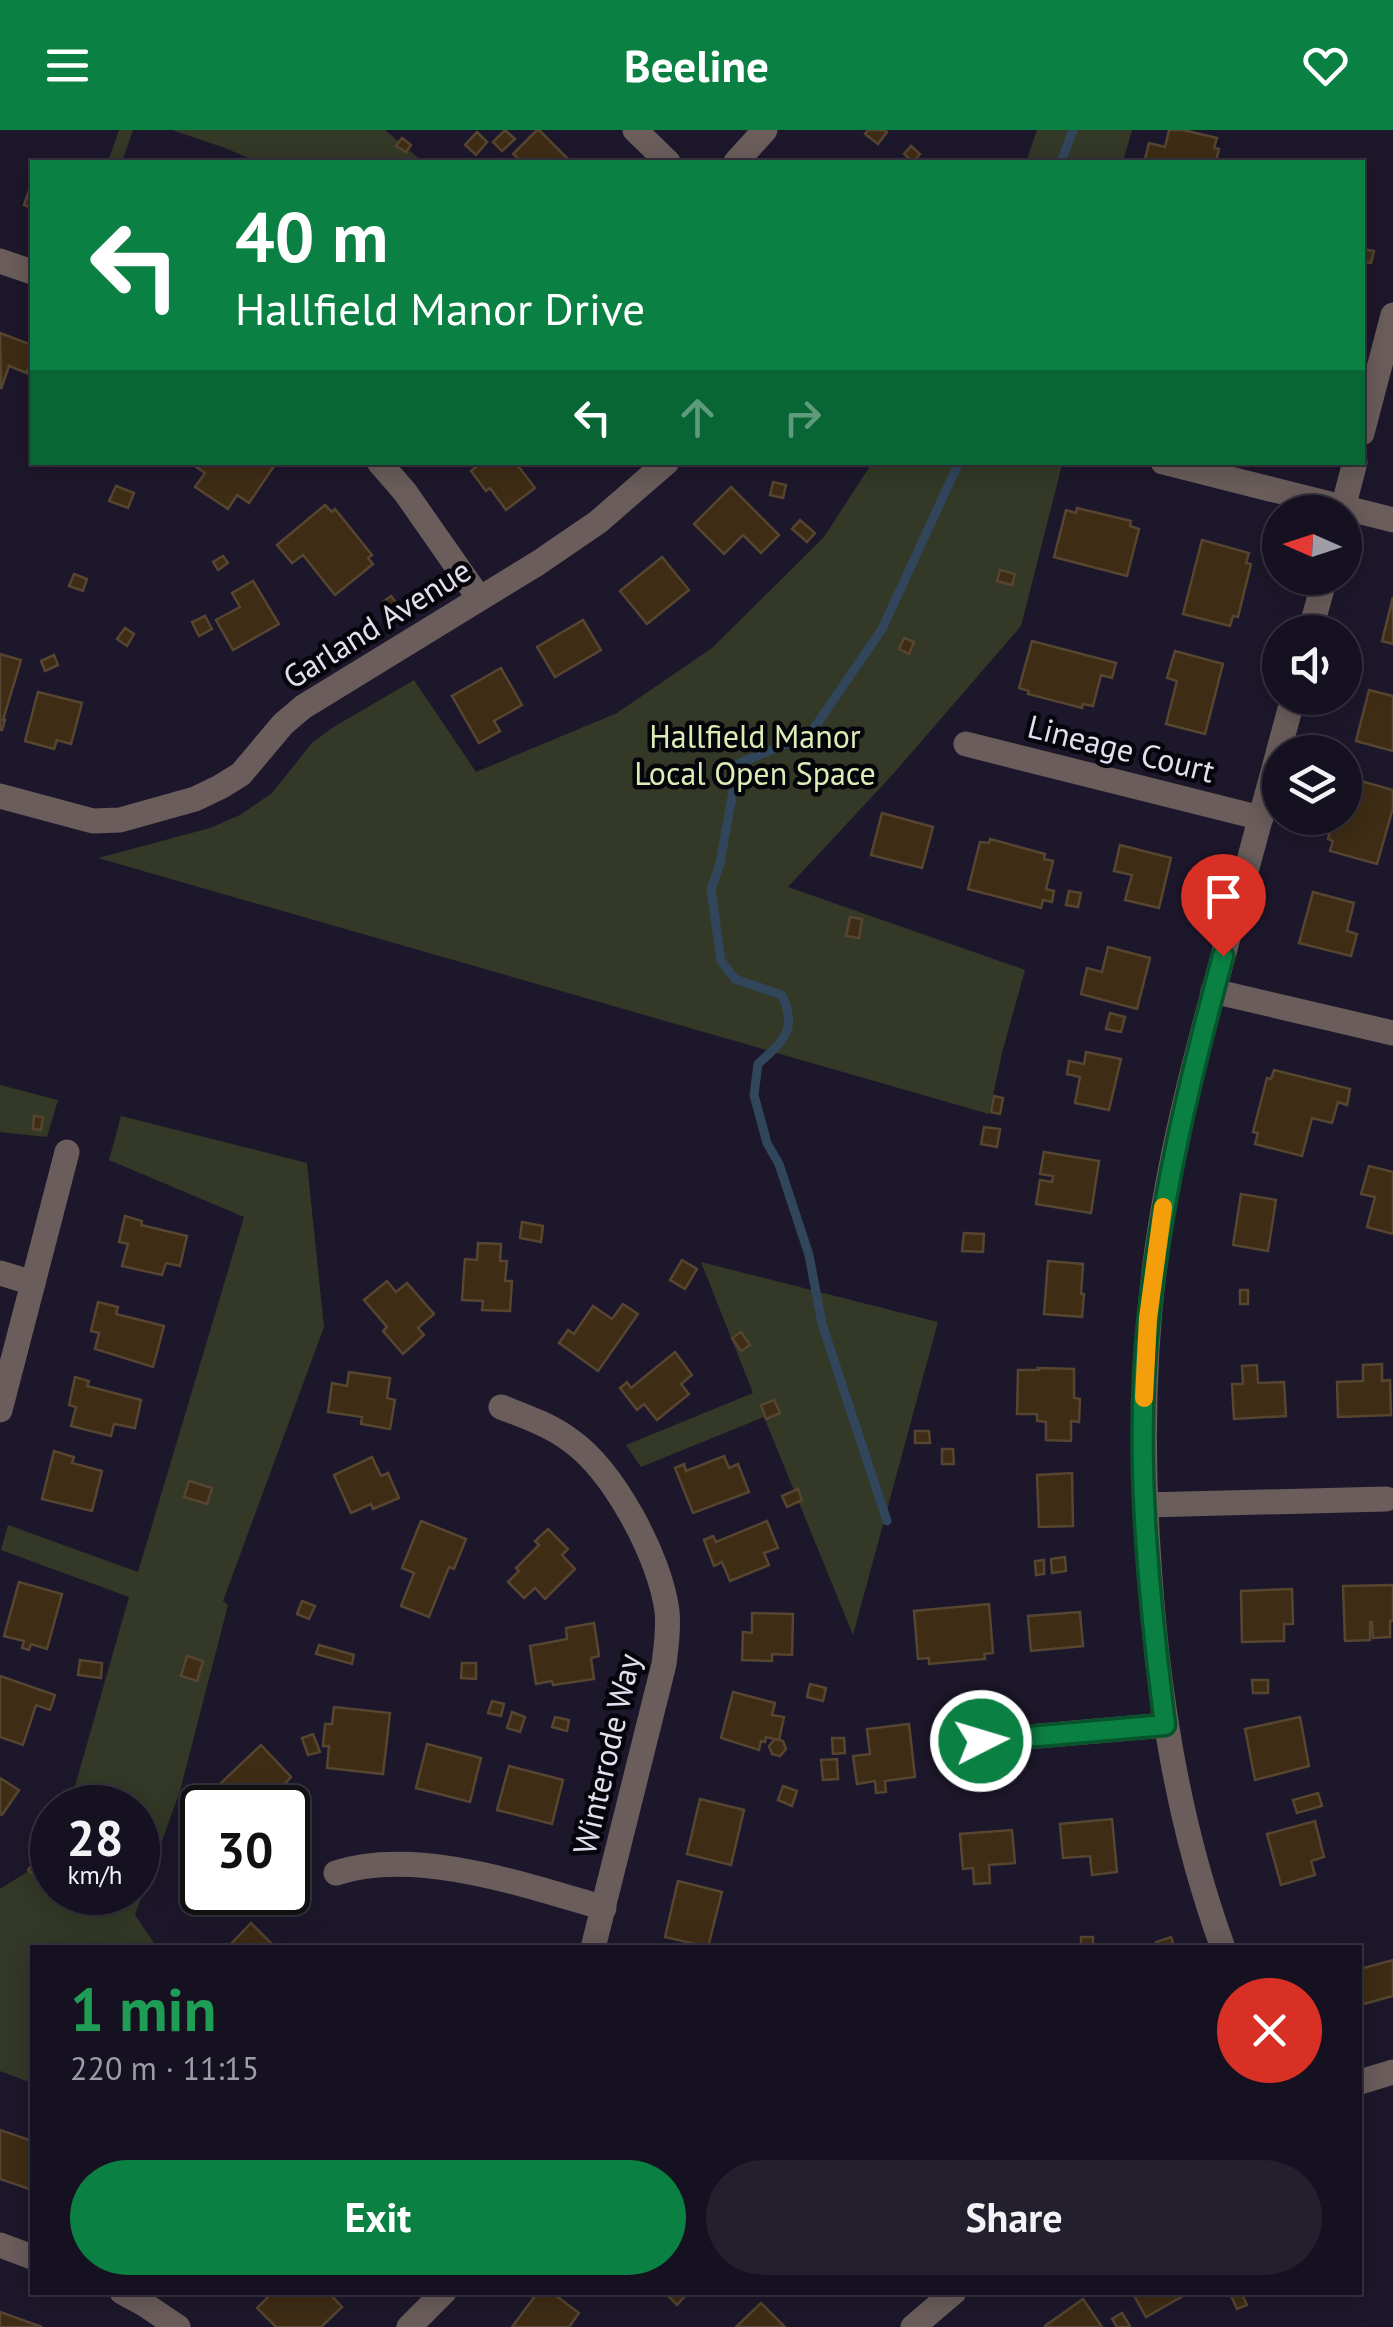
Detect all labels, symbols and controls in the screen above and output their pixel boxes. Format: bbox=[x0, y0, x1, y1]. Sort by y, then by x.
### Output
text: Beeline bbox=[624, 36, 769, 94]
icon: menu bbox=[40, 38, 95, 93]
icon: heart bbox=[1298, 38, 1353, 93]
text: 40 m bbox=[235, 191, 388, 281]
icon: left bbox=[70, 200, 200, 330]
text: Hallfield Manor Drive bbox=[235, 279, 645, 337]
icon: left bbox=[565, 390, 620, 445]
icon: ahead bbox=[670, 390, 725, 445]
icon: right bbox=[775, 390, 830, 445]
north arrow bbox=[1262, 495, 1362, 595]
map controls bbox=[1262, 495, 1362, 835]
street label: Garland Avenue bbox=[275, 549, 478, 698]
button: sound bbox=[1262, 615, 1362, 715]
street label: Lineage Court bbox=[1024, 705, 1219, 792]
park label: Hallfield Manor Local Open Space bbox=[634, 715, 876, 794]
button: layers bbox=[1262, 735, 1362, 835]
pin bbox=[1181, 854, 1266, 957]
icon: arrive bbox=[1196, 869, 1251, 924]
street label: Winterode Way bbox=[563, 1649, 650, 1858]
position arrow bbox=[929, 1689, 1033, 1793]
speed limit sign: 30 bbox=[180, 1785, 310, 1915]
text: 28 bbox=[67, 1805, 123, 1870]
text: km/h bbox=[68, 1859, 122, 1891]
text: 1 min bbox=[70, 1970, 216, 2048]
button: close bbox=[1217, 1978, 1322, 2083]
text: 220 m · 11:15 bbox=[70, 2047, 259, 2089]
button: Exit bbox=[70, 2160, 686, 2275]
button: Share bbox=[706, 2160, 1322, 2275]

